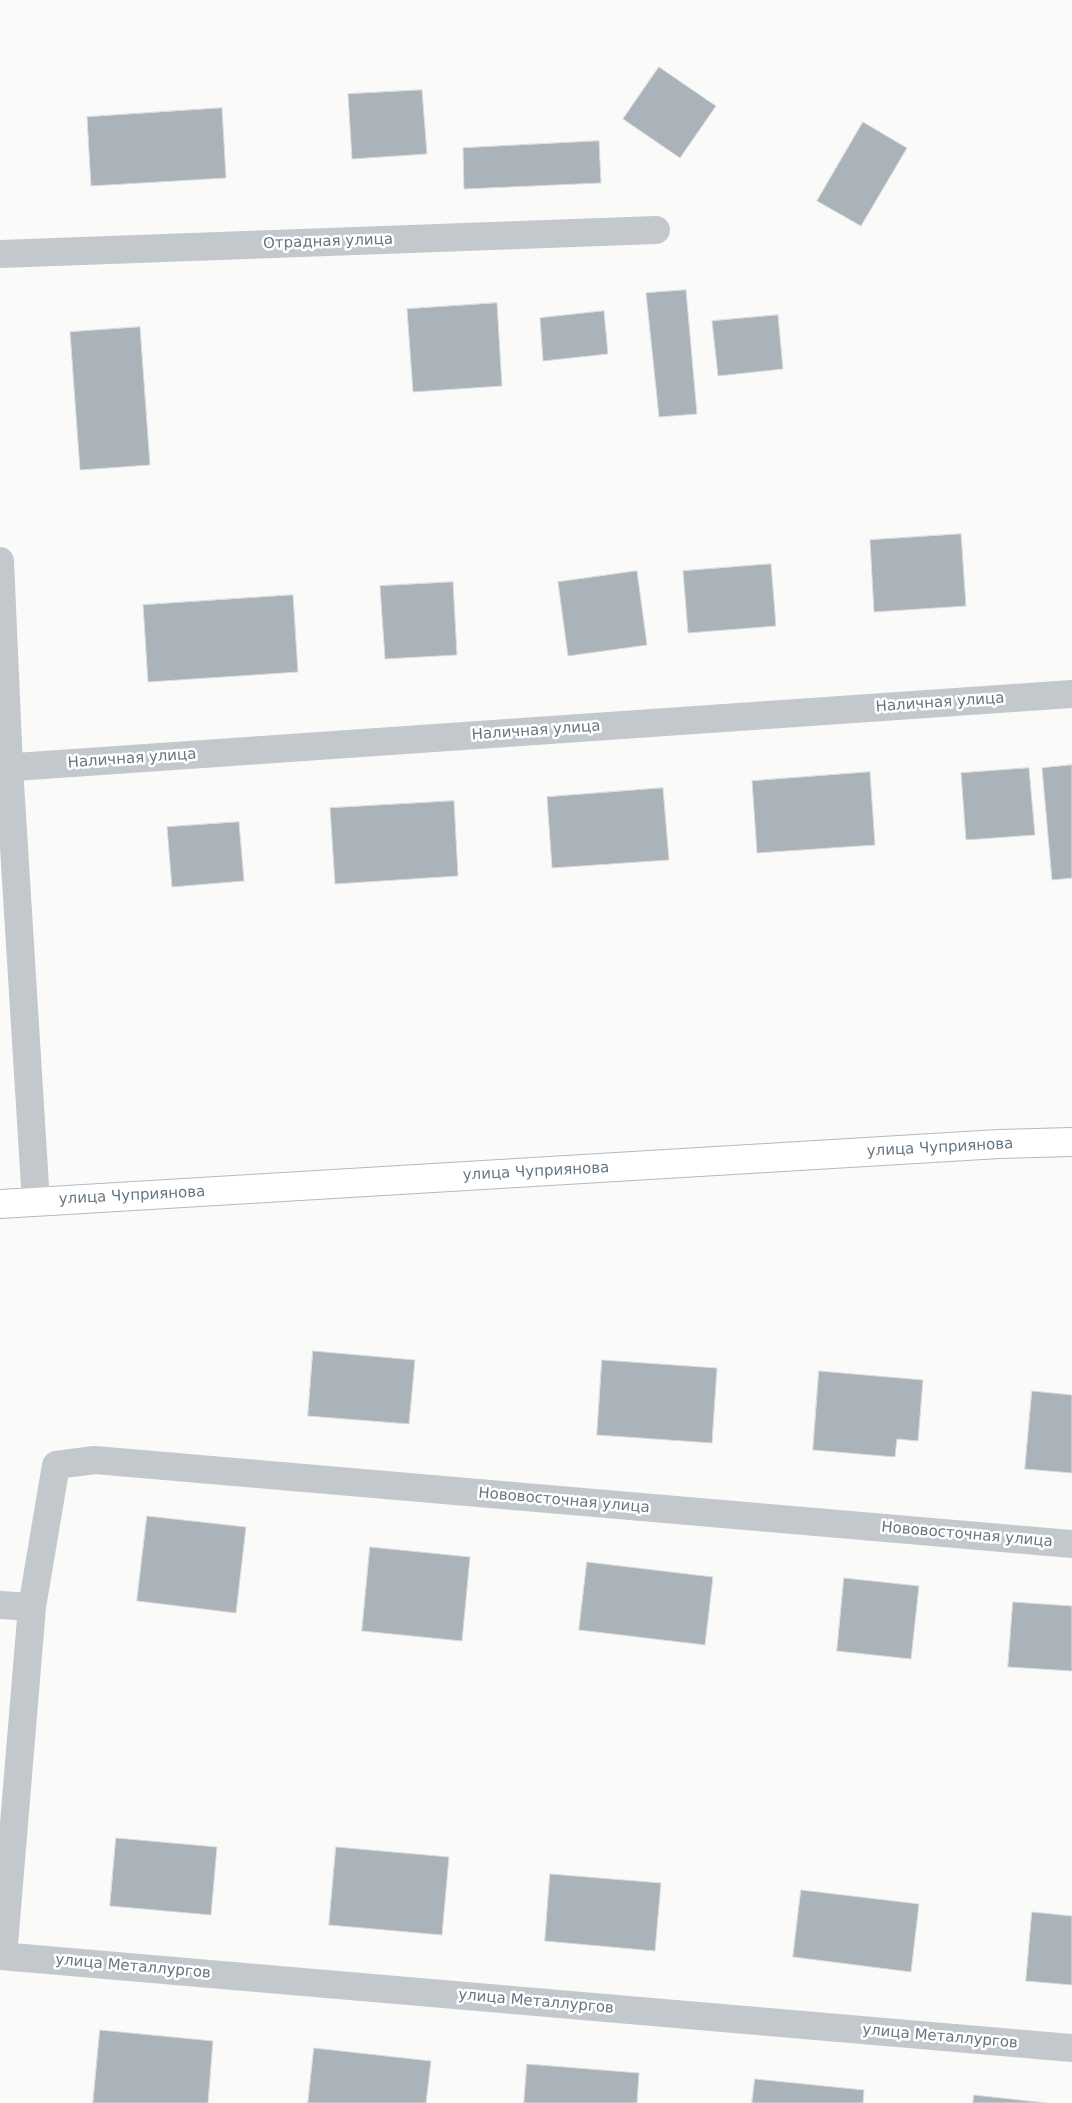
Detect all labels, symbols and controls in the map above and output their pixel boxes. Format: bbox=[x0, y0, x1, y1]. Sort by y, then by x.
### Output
street label: Отрадная улица bbox=[263, 231, 393, 253]
street label: Наличная улица bbox=[875, 690, 1005, 716]
street label: Наличная улица bbox=[471, 718, 601, 744]
street label: Наличная улица bbox=[67, 746, 197, 772]
street label: улица Чуприянова bbox=[866, 1135, 1014, 1161]
street label: улица Чуприянова bbox=[462, 1159, 610, 1185]
street label: улица Чуприянова bbox=[58, 1183, 206, 1209]
street label: Нововосточная улица bbox=[478, 1485, 650, 1517]
street label: Нововосточная улица bbox=[881, 1519, 1053, 1551]
street label: улица Металлургов bbox=[55, 1951, 211, 1983]
street label: улица Металлургов bbox=[458, 1986, 614, 2018]
street label: улица Металлургов bbox=[862, 2021, 1018, 2053]

